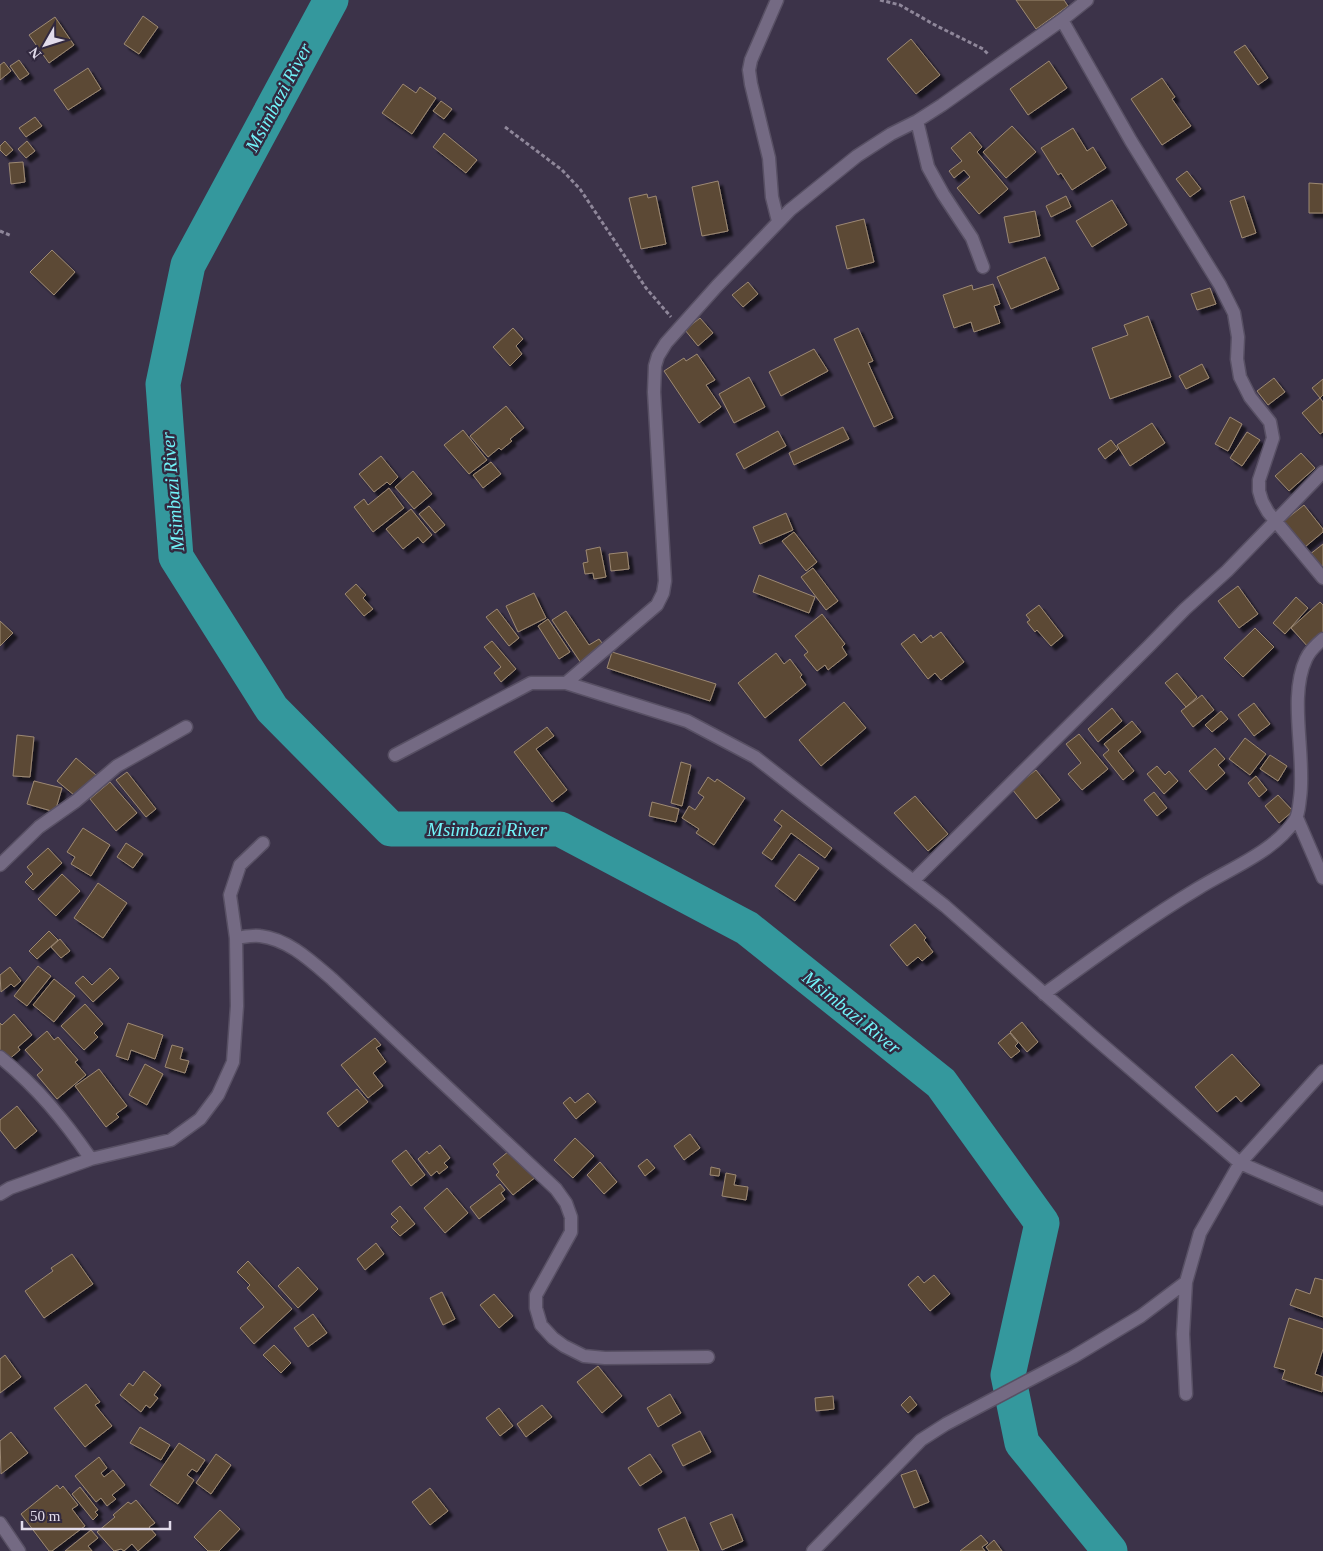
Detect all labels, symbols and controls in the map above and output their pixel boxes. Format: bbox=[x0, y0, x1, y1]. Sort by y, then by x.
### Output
north arrow bbox=[20, 20, 70, 70]
water label: Msimbazi River bbox=[241, 39, 316, 156]
text: N bbox=[26, 44, 44, 62]
water label: Msimbazi River bbox=[157, 431, 188, 554]
water label: Msimbazi River bbox=[426, 819, 547, 840]
water label: Msimbazi River bbox=[798, 966, 905, 1059]
scale bar bbox=[22, 1498, 170, 1530]
text: 50 m bbox=[30, 1508, 61, 1524]

